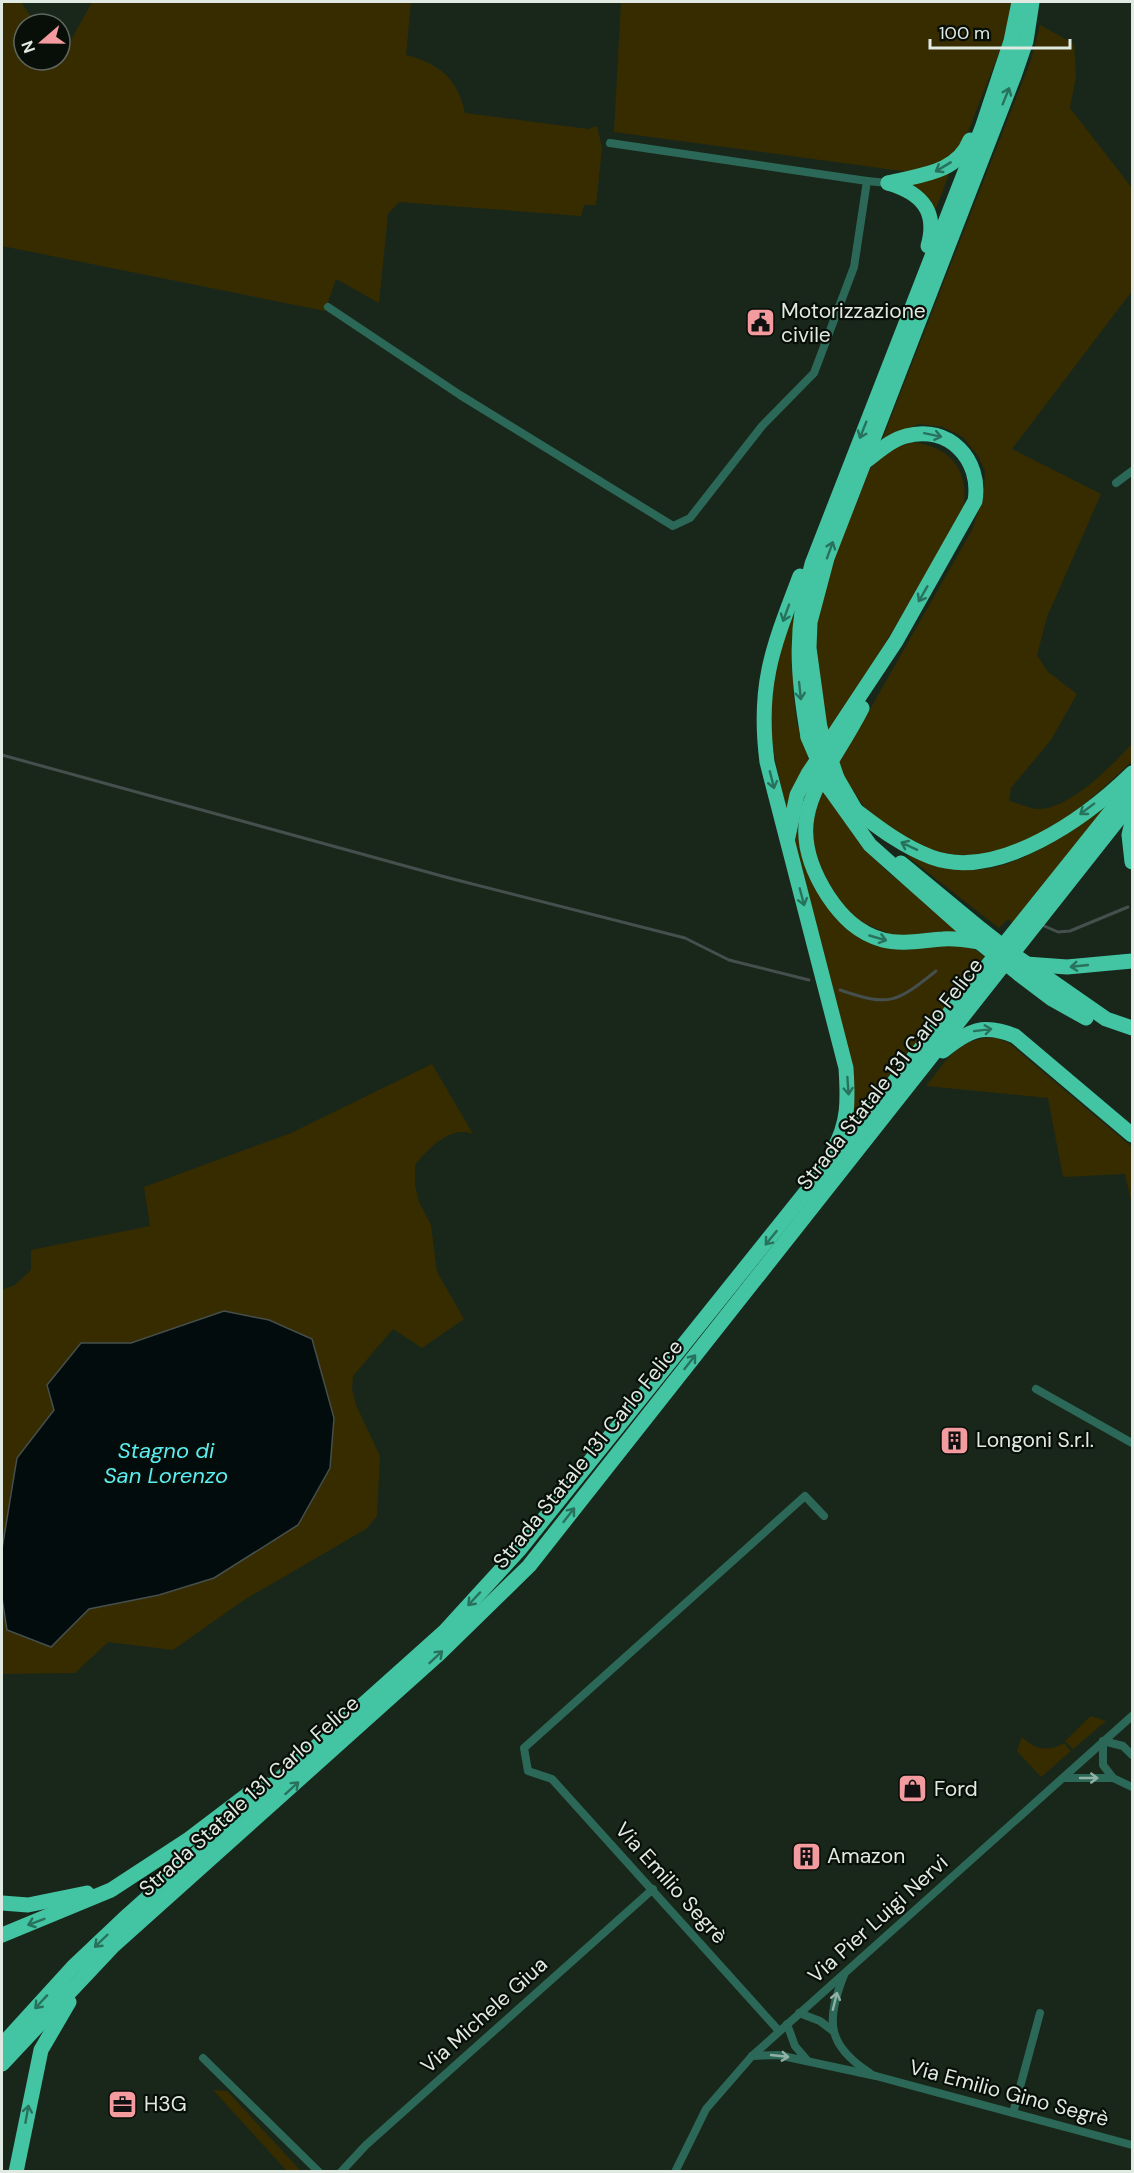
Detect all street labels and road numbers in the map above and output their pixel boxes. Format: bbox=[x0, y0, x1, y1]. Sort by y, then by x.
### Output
street label: Strada Statale 131 Carlo Felice bbox=[791, 952, 990, 1196]
street label: Strada Statale 131 Carlo Felice bbox=[487, 1334, 689, 1574]
street label: Strada Statale 131 Carlo Felice bbox=[133, 1689, 365, 1903]
street label: Via Emilio Segrè bbox=[609, 1816, 733, 1950]
street label: Via Pier Luigi Nervi bbox=[802, 1849, 954, 1989]
street label: Via Michele Giua bbox=[415, 1951, 553, 2079]
street label: Via Emilio Gino Segrè bbox=[906, 2053, 1112, 2133]

